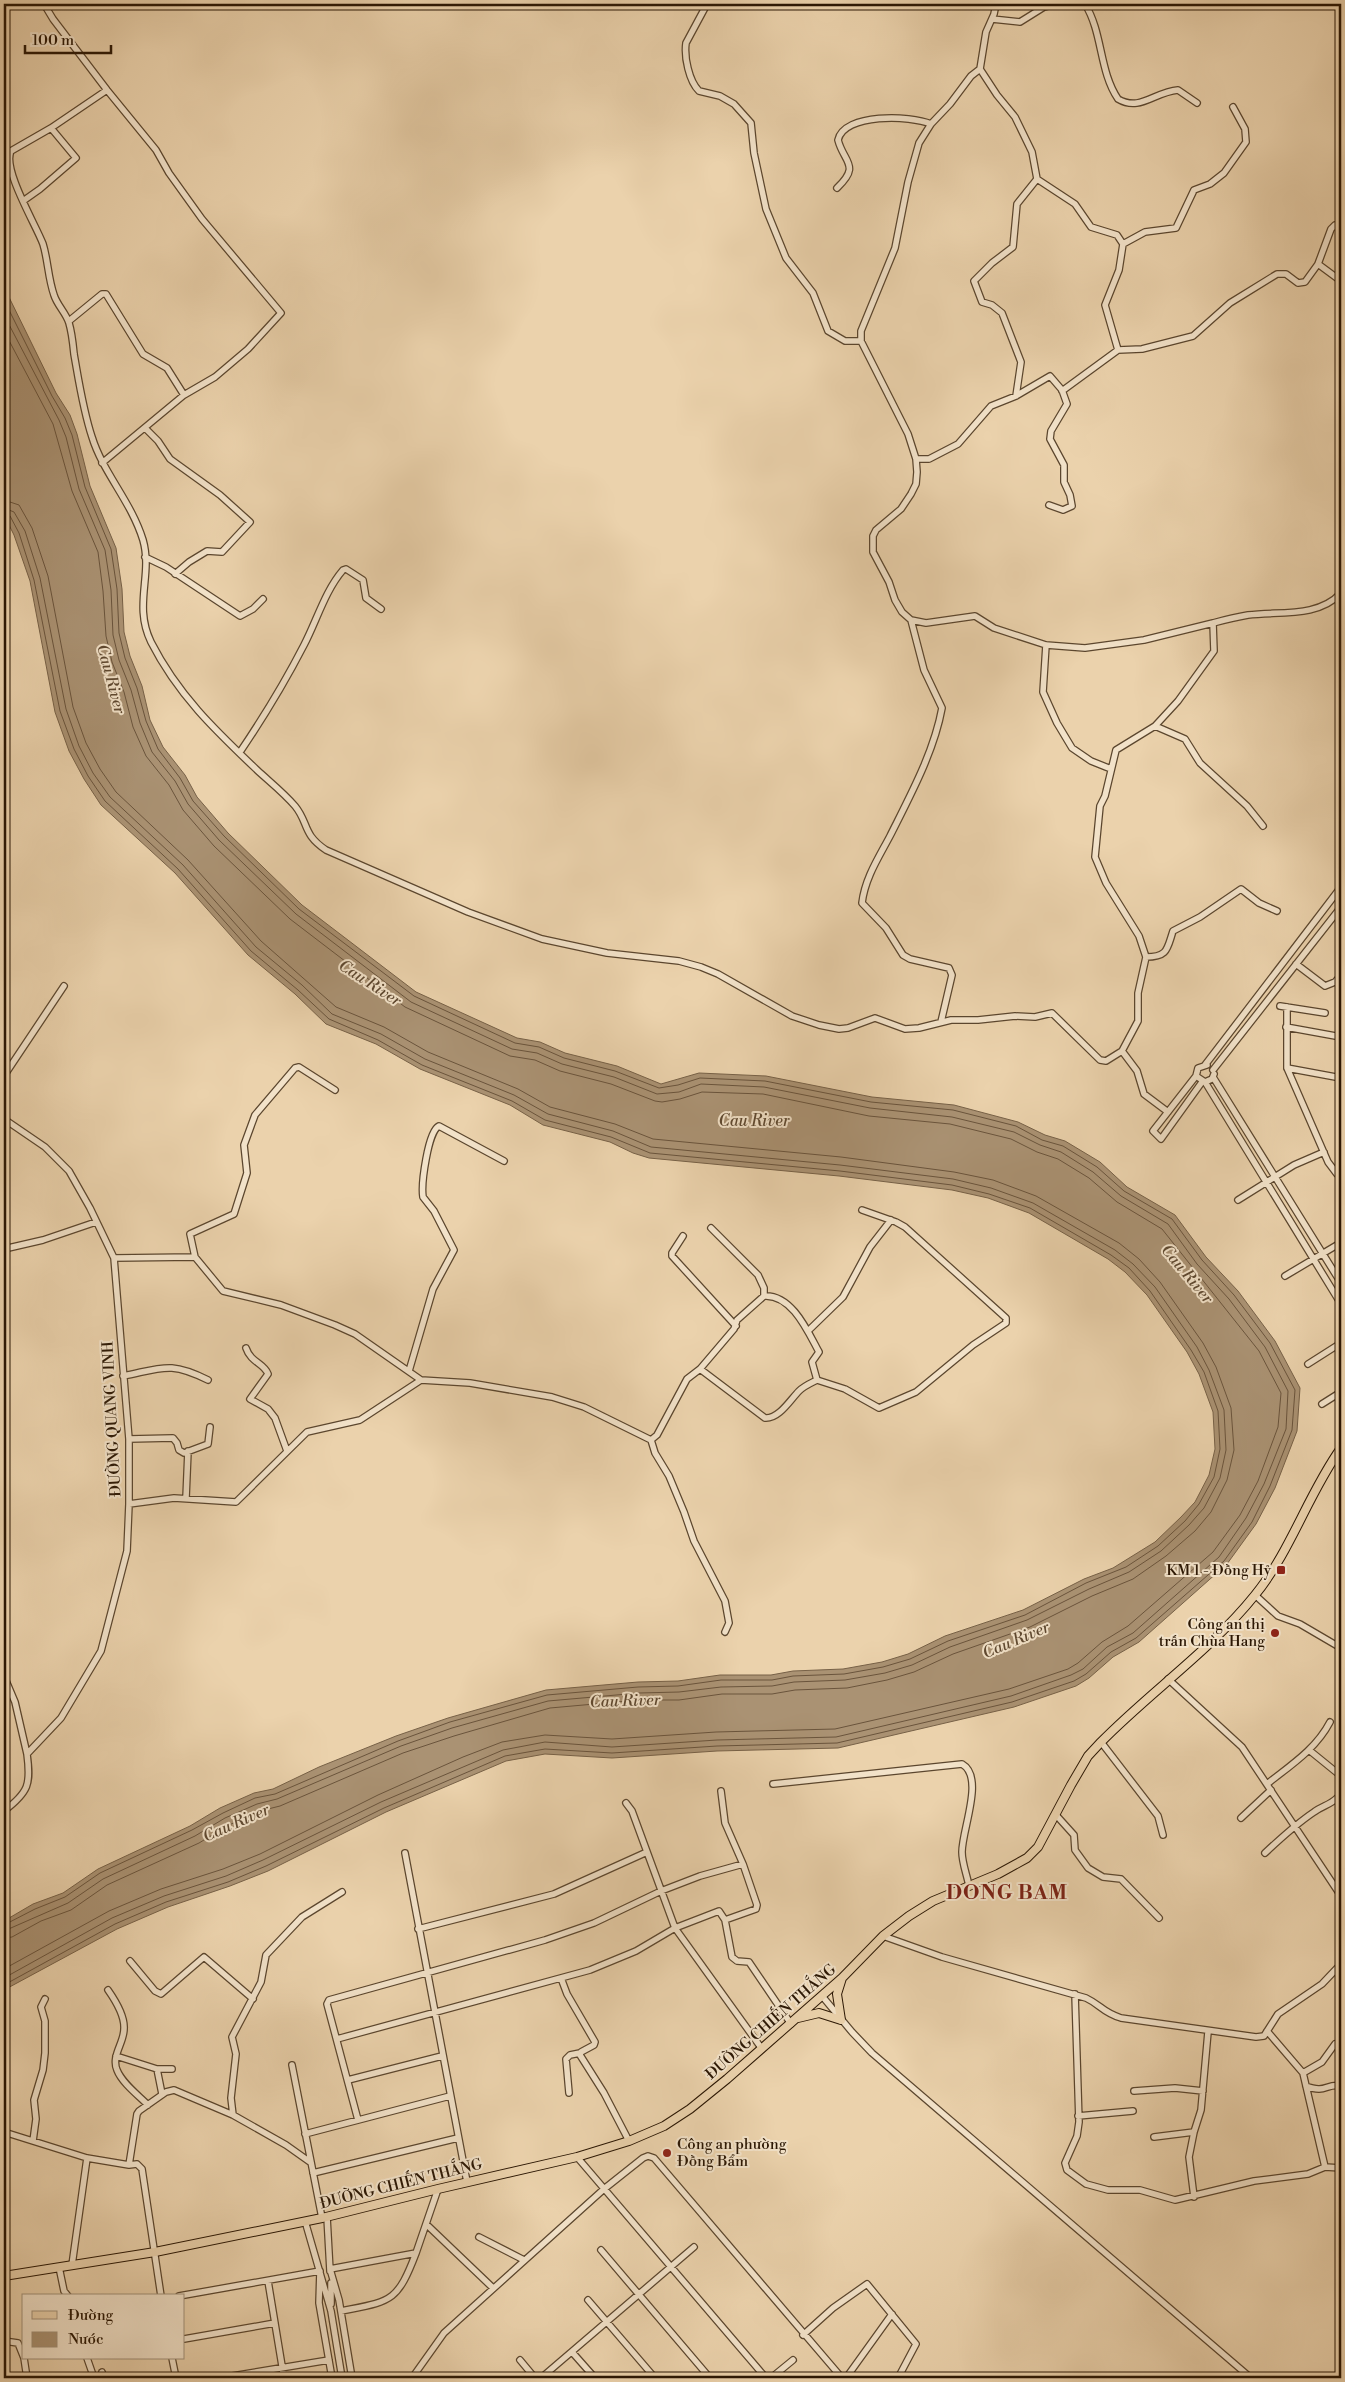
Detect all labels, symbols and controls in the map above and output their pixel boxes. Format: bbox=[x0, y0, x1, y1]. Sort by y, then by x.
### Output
scale bar bbox=[25, 22, 111, 54]
text: 100 m bbox=[32, 31, 74, 50]
water label: Cau River bbox=[92, 642, 130, 717]
water label: Cau River bbox=[335, 955, 406, 1011]
water label: Cau River bbox=[719, 1111, 791, 1131]
water label: Cau River bbox=[1157, 1240, 1218, 1308]
street label: ĐƯỜNG QUANG VINH bbox=[97, 1341, 126, 1497]
place label: KM 1 - Đồng Hỷ bbox=[1166, 1561, 1272, 1580]
marker: KM 1 - Đồng Hỷ bbox=[1275, 1564, 1287, 1576]
place label: Công an thị trấn Chùa Hang bbox=[1159, 1615, 1265, 1651]
water label: Cau River bbox=[979, 1616, 1054, 1663]
marker: Công an thị trấn Chùa Hang bbox=[1269, 1627, 1281, 1639]
water label: Cau River bbox=[589, 1690, 662, 1712]
water label: Cau River bbox=[200, 1799, 274, 1847]
district label: DONG BAM bbox=[946, 1881, 1068, 1906]
street label: ĐƯỜNG CHIẾN THẮNG bbox=[700, 1958, 840, 2084]
place label: Công an phường Đồng Bẩm bbox=[677, 2135, 787, 2171]
marker: Công an phường Đồng Bẩm bbox=[661, 2147, 673, 2159]
street label: ĐƯỜNG CHIẾN THẮNG bbox=[317, 2152, 484, 2213]
legend bbox=[22, 2294, 185, 2360]
text: Đường bbox=[68, 2306, 114, 2325]
text: Nước bbox=[68, 2330, 104, 2349]

